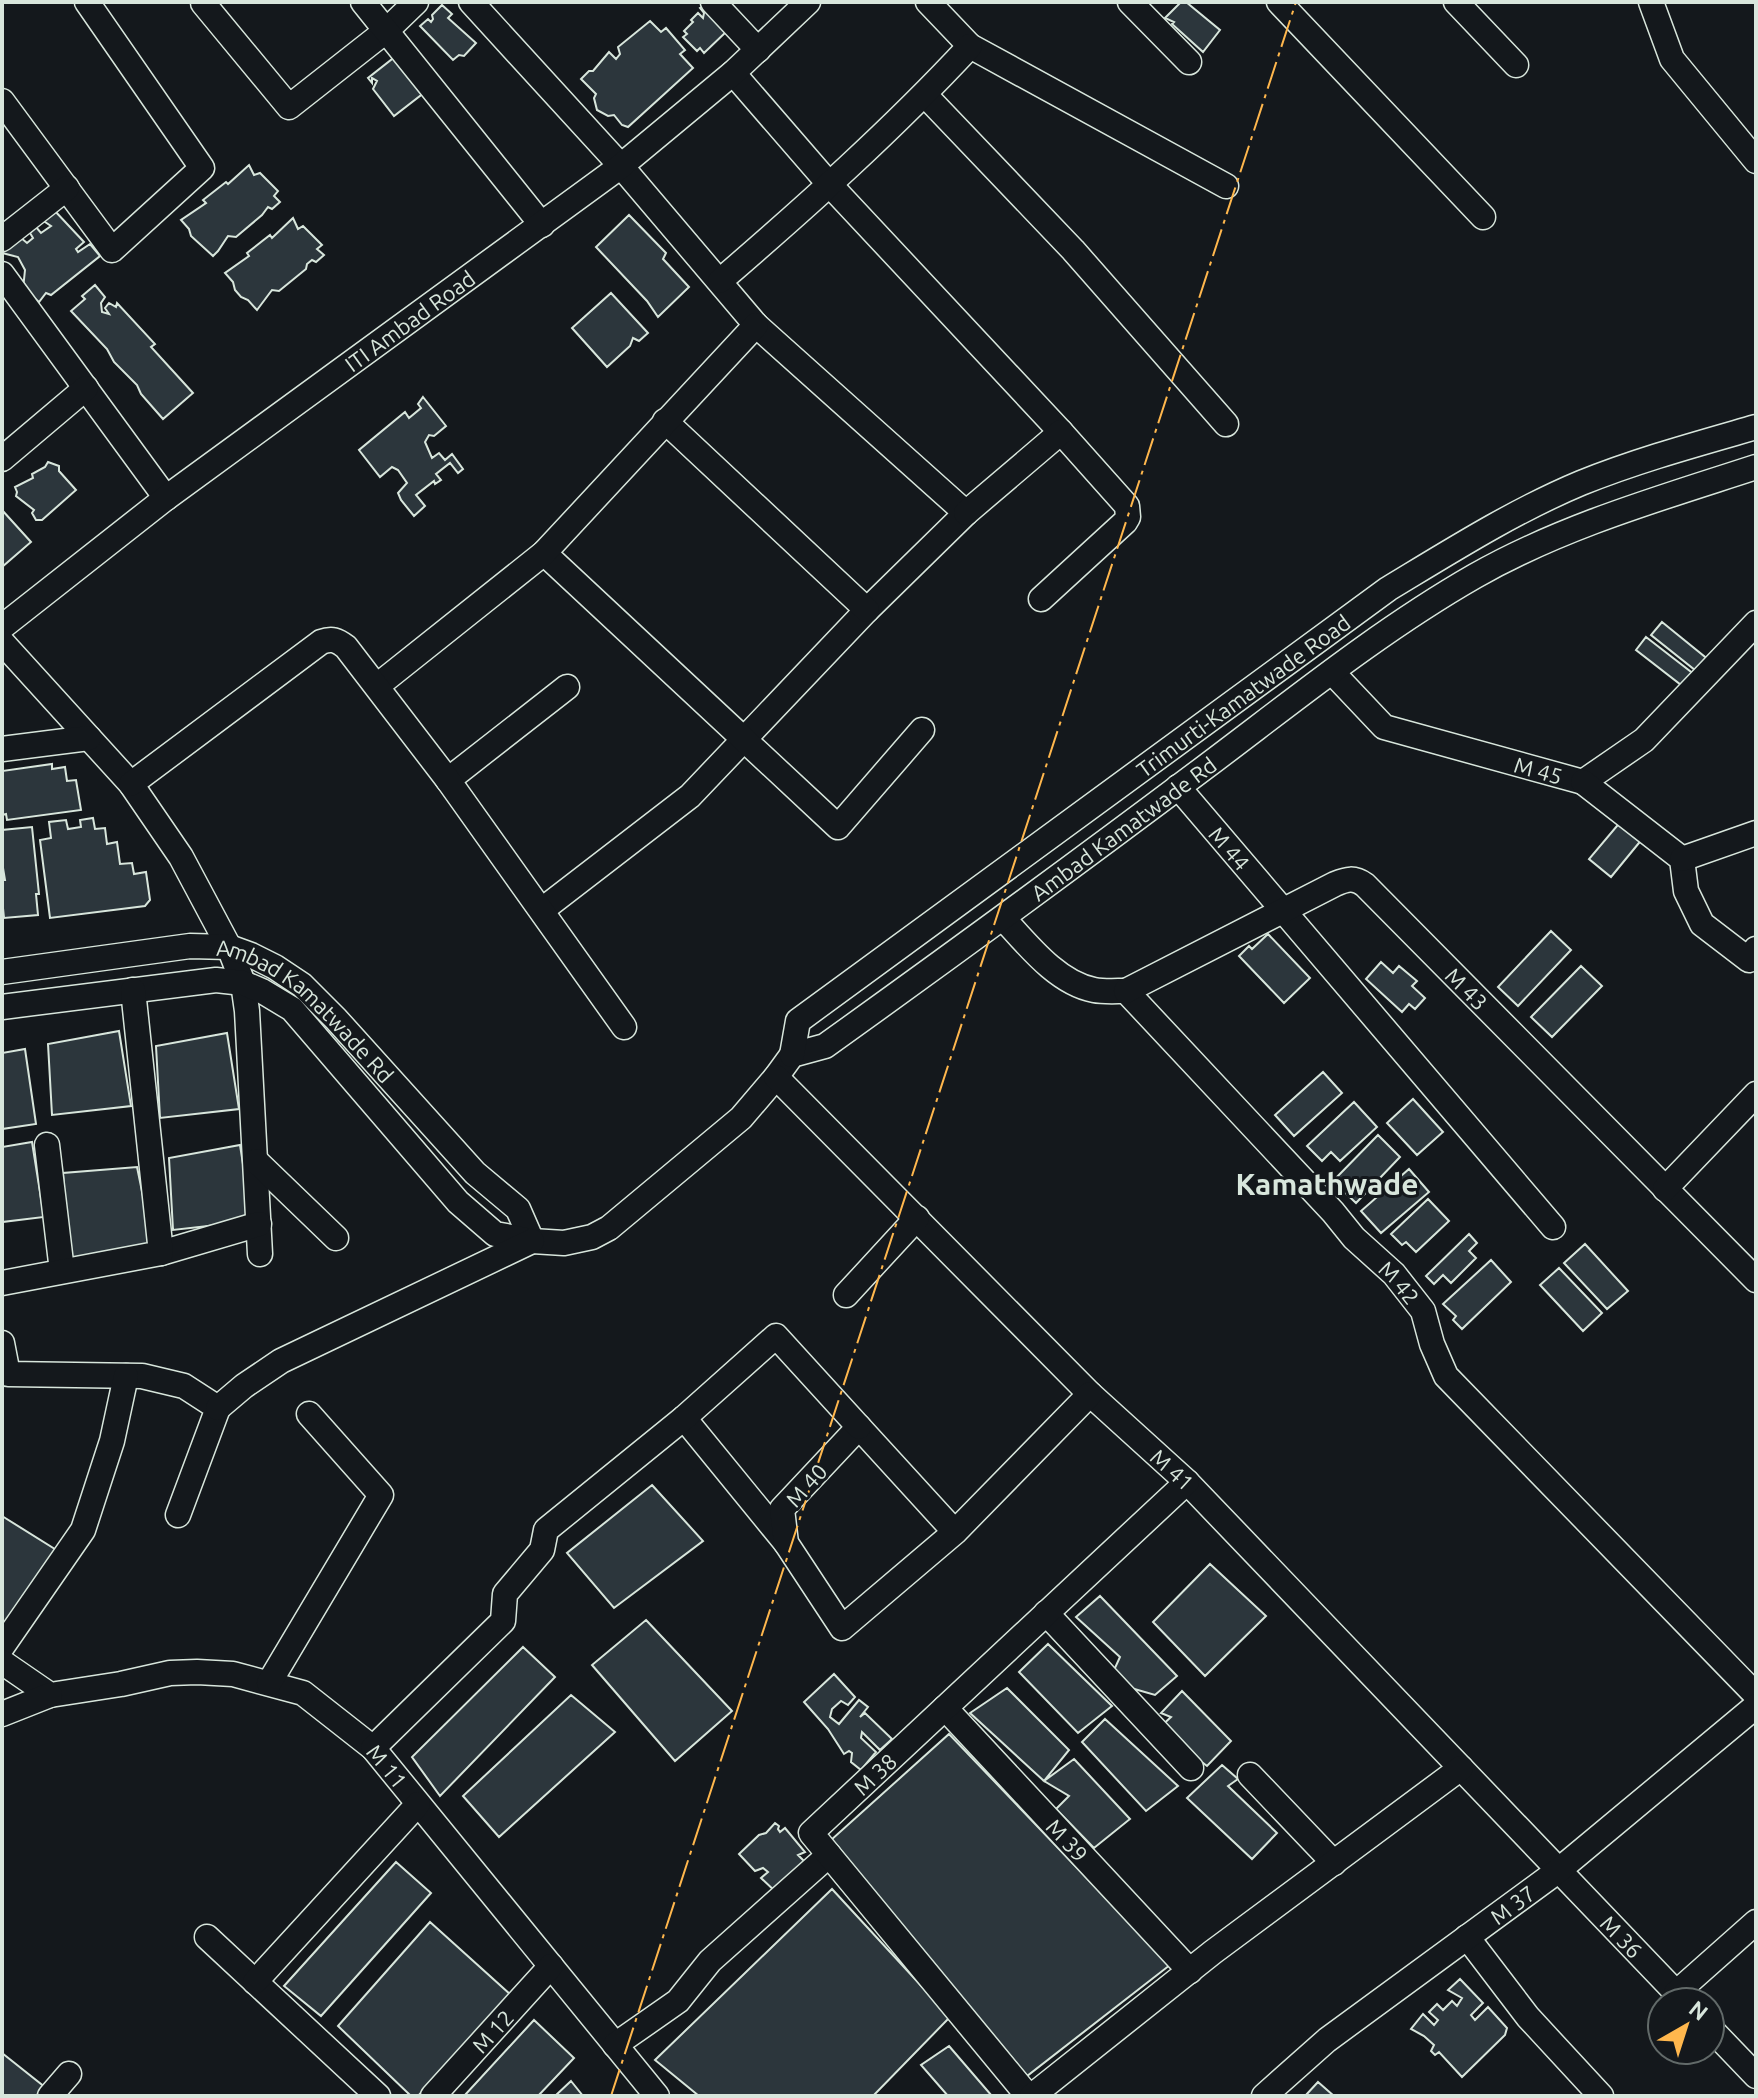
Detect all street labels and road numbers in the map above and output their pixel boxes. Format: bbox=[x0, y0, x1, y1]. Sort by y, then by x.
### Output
street label: ITI Ambad Road bbox=[340, 265, 479, 376]
street label: Trimurti-Kamatwade Road bbox=[1131, 609, 1355, 782]
street label: Ambad Kamatwade Rd bbox=[1026, 751, 1221, 905]
street label: M 45 bbox=[1512, 751, 1565, 788]
street label: M 44 bbox=[1204, 821, 1255, 875]
street label: Ambad Kamatwade Rd bbox=[216, 934, 399, 1087]
street label: M 43 bbox=[1441, 962, 1493, 1014]
street label: M 42 bbox=[1375, 1255, 1425, 1309]
street label: M 41 bbox=[1146, 1443, 1199, 1495]
street label: M 40 bbox=[780, 1458, 832, 1512]
street label: M 11 bbox=[362, 1739, 413, 1793]
street label: M 38 bbox=[848, 1748, 901, 1799]
street label: M 39 bbox=[1042, 1813, 1094, 1866]
street label: M 37 bbox=[1485, 1880, 1539, 1929]
street label: M 36 bbox=[1596, 1910, 1648, 1963]
street label: M 12 bbox=[466, 2004, 518, 2057]

